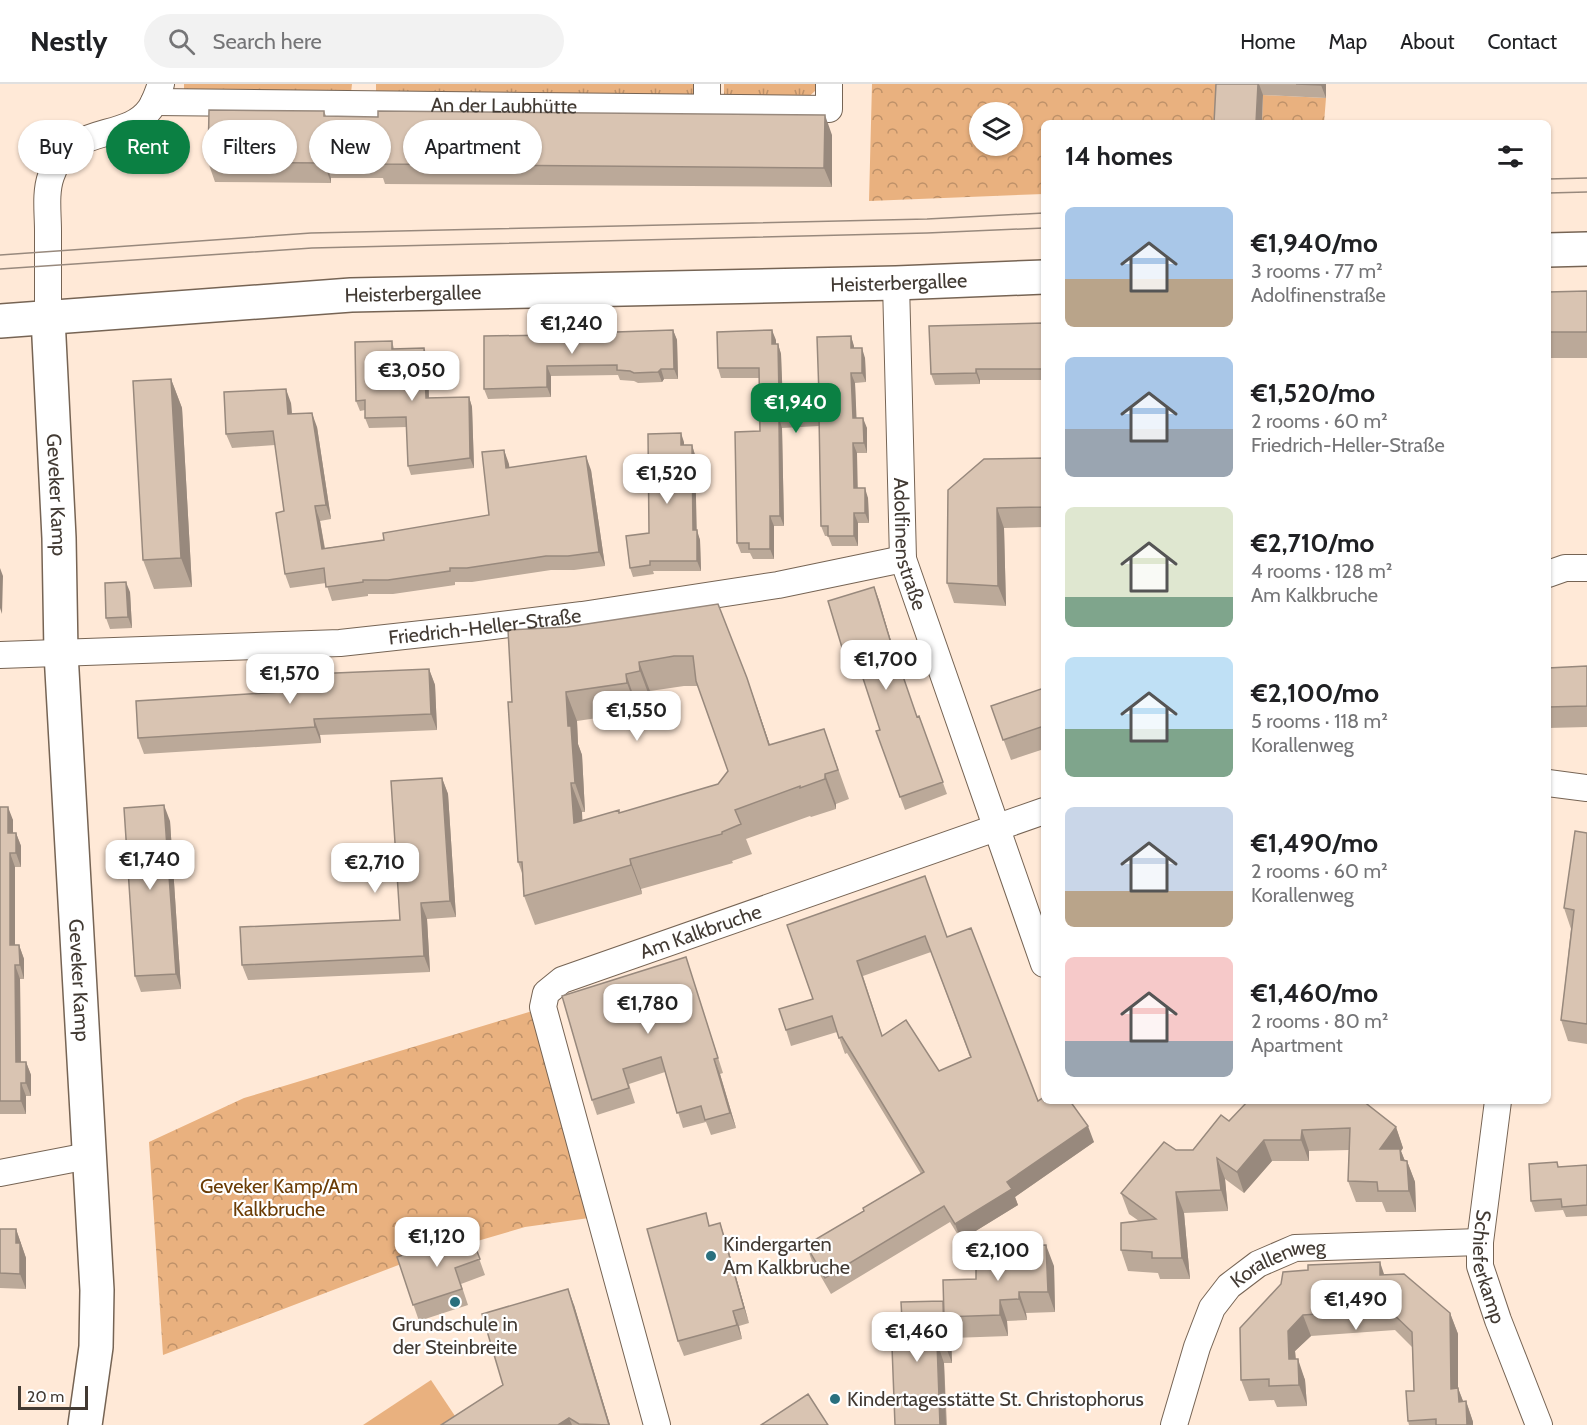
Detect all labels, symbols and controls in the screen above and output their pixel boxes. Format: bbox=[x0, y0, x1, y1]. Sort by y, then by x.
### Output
search box bbox=[144, 14, 564, 68]
text: Nestly bbox=[30, 24, 108, 58]
icon: search bbox=[165, 25, 198, 58]
text: Search here bbox=[213, 28, 322, 55]
text: Home bbox=[1240, 29, 1296, 54]
text: Map bbox=[1329, 29, 1367, 54]
text: About bbox=[1400, 29, 1454, 54]
text: Contact bbox=[1487, 29, 1557, 54]
street label: An der Laubhütte bbox=[431, 93, 577, 118]
map controls bbox=[969, 102, 1023, 156]
button: layers bbox=[969, 102, 1023, 156]
chip: Buy bbox=[18, 120, 94, 174]
chip: Rent bbox=[106, 120, 190, 174]
chip: Filters bbox=[202, 120, 297, 174]
chip: New bbox=[309, 120, 391, 174]
chip: Apartment bbox=[403, 120, 542, 174]
text: 14 homes bbox=[1065, 140, 1173, 172]
icon: filters bbox=[1494, 140, 1527, 173]
text: €1,940/mo bbox=[1251, 227, 1378, 259]
icon: home bbox=[1113, 231, 1185, 303]
text: 3 rooms · 77 m² bbox=[1251, 259, 1383, 283]
street label: Heisterbergallee bbox=[830, 268, 968, 296]
street label: Heisterbergallee bbox=[344, 280, 482, 307]
text: Adolfinenstraße bbox=[1251, 283, 1386, 307]
pin: €1,240 bbox=[523, 304, 621, 355]
text: €1,240 bbox=[541, 311, 603, 335]
pin: €3,050 bbox=[363, 351, 461, 402]
text: €3,050 bbox=[378, 358, 446, 382]
text: €1,520/mo bbox=[1251, 377, 1375, 409]
icon: home bbox=[1113, 381, 1185, 453]
pin: €1,940 bbox=[747, 383, 845, 434]
text: €1,940 bbox=[765, 390, 827, 414]
text: 2 rooms · 60 m² bbox=[1251, 409, 1388, 433]
street label: Geveker Kamp bbox=[42, 433, 71, 556]
text: Friedrich-Heller-Straße bbox=[1251, 433, 1445, 457]
pin: €1,520 bbox=[618, 454, 716, 505]
text: €1,520 bbox=[637, 461, 697, 485]
street label: Adolfinenstraße bbox=[889, 477, 932, 613]
text: €2,710/mo bbox=[1251, 527, 1374, 559]
icon: home bbox=[1113, 531, 1185, 603]
text: 4 rooms · 128 m² bbox=[1251, 559, 1393, 583]
text: Am Kalkbruche bbox=[1251, 583, 1378, 607]
street label: Friedrich-Heller-Straße bbox=[387, 603, 583, 650]
pin: €1,700 bbox=[837, 640, 935, 691]
text: €1,700 bbox=[854, 647, 918, 671]
pin: €1,570 bbox=[241, 654, 339, 705]
text: €1,570 bbox=[260, 661, 320, 685]
text: €2,100/mo bbox=[1251, 677, 1379, 709]
icon: home bbox=[1113, 681, 1185, 753]
pin: €1,550 bbox=[588, 691, 686, 742]
text: €1,550 bbox=[607, 698, 667, 722]
text: 5 rooms · 118 m² bbox=[1251, 709, 1388, 733]
text: Korallenweg bbox=[1251, 733, 1354, 757]
text: €1,490/mo bbox=[1251, 827, 1378, 859]
icon: home bbox=[1113, 831, 1185, 903]
pin: €1,740 bbox=[101, 840, 199, 891]
pin: €2,710 bbox=[326, 843, 424, 894]
text: €1,740 bbox=[120, 847, 180, 871]
text: €2,710 bbox=[345, 850, 405, 874]
text: 2 rooms · 60 m² bbox=[1251, 859, 1388, 883]
text: Korallenweg bbox=[1251, 883, 1354, 907]
street label: Am Kalkbruche bbox=[637, 899, 764, 964]
street label: Geveker Kamp bbox=[64, 918, 95, 1042]
text: €1,460/mo bbox=[1251, 977, 1378, 1009]
icon: home bbox=[1113, 981, 1185, 1053]
pin: €1,780 bbox=[599, 984, 697, 1035]
text: €1,780 bbox=[617, 991, 679, 1015]
text: 2 rooms · 80 m² bbox=[1251, 1009, 1388, 1033]
text: Apartment bbox=[1251, 1033, 1343, 1057]
park label: Geveker Kamp/Am Kalkbruche bbox=[200, 1174, 358, 1221]
street label: Schieferkamp bbox=[1467, 1208, 1510, 1327]
pin: €1,120 bbox=[388, 1217, 486, 1268]
text: €1,120 bbox=[409, 1224, 465, 1248]
pin: €2,100 bbox=[949, 1231, 1047, 1282]
place label: Kindergarten Am Kalkbruche bbox=[723, 1232, 850, 1279]
street label: Korallenweg bbox=[1226, 1235, 1327, 1293]
text: €2,100 bbox=[966, 1238, 1030, 1262]
marker: Kindergarten Am Kalkbruche bbox=[704, 1249, 718, 1263]
pin: €1,490 bbox=[1307, 1280, 1405, 1331]
text: €1,490 bbox=[1325, 1287, 1387, 1311]
marker: Grundschule in der Steinbreite bbox=[448, 1295, 462, 1309]
place label: Grundschule in der Steinbreite bbox=[392, 1312, 518, 1359]
pin: €1,460 bbox=[868, 1312, 966, 1363]
text: €1,460 bbox=[886, 1319, 948, 1343]
scale bar bbox=[18, 1383, 88, 1410]
text: 20 m bbox=[27, 1387, 64, 1406]
place label: Kindertagesstätte St. Christophorus bbox=[847, 1387, 1144, 1411]
marker: Kindertagesstätte St. Christophorus bbox=[828, 1392, 842, 1406]

